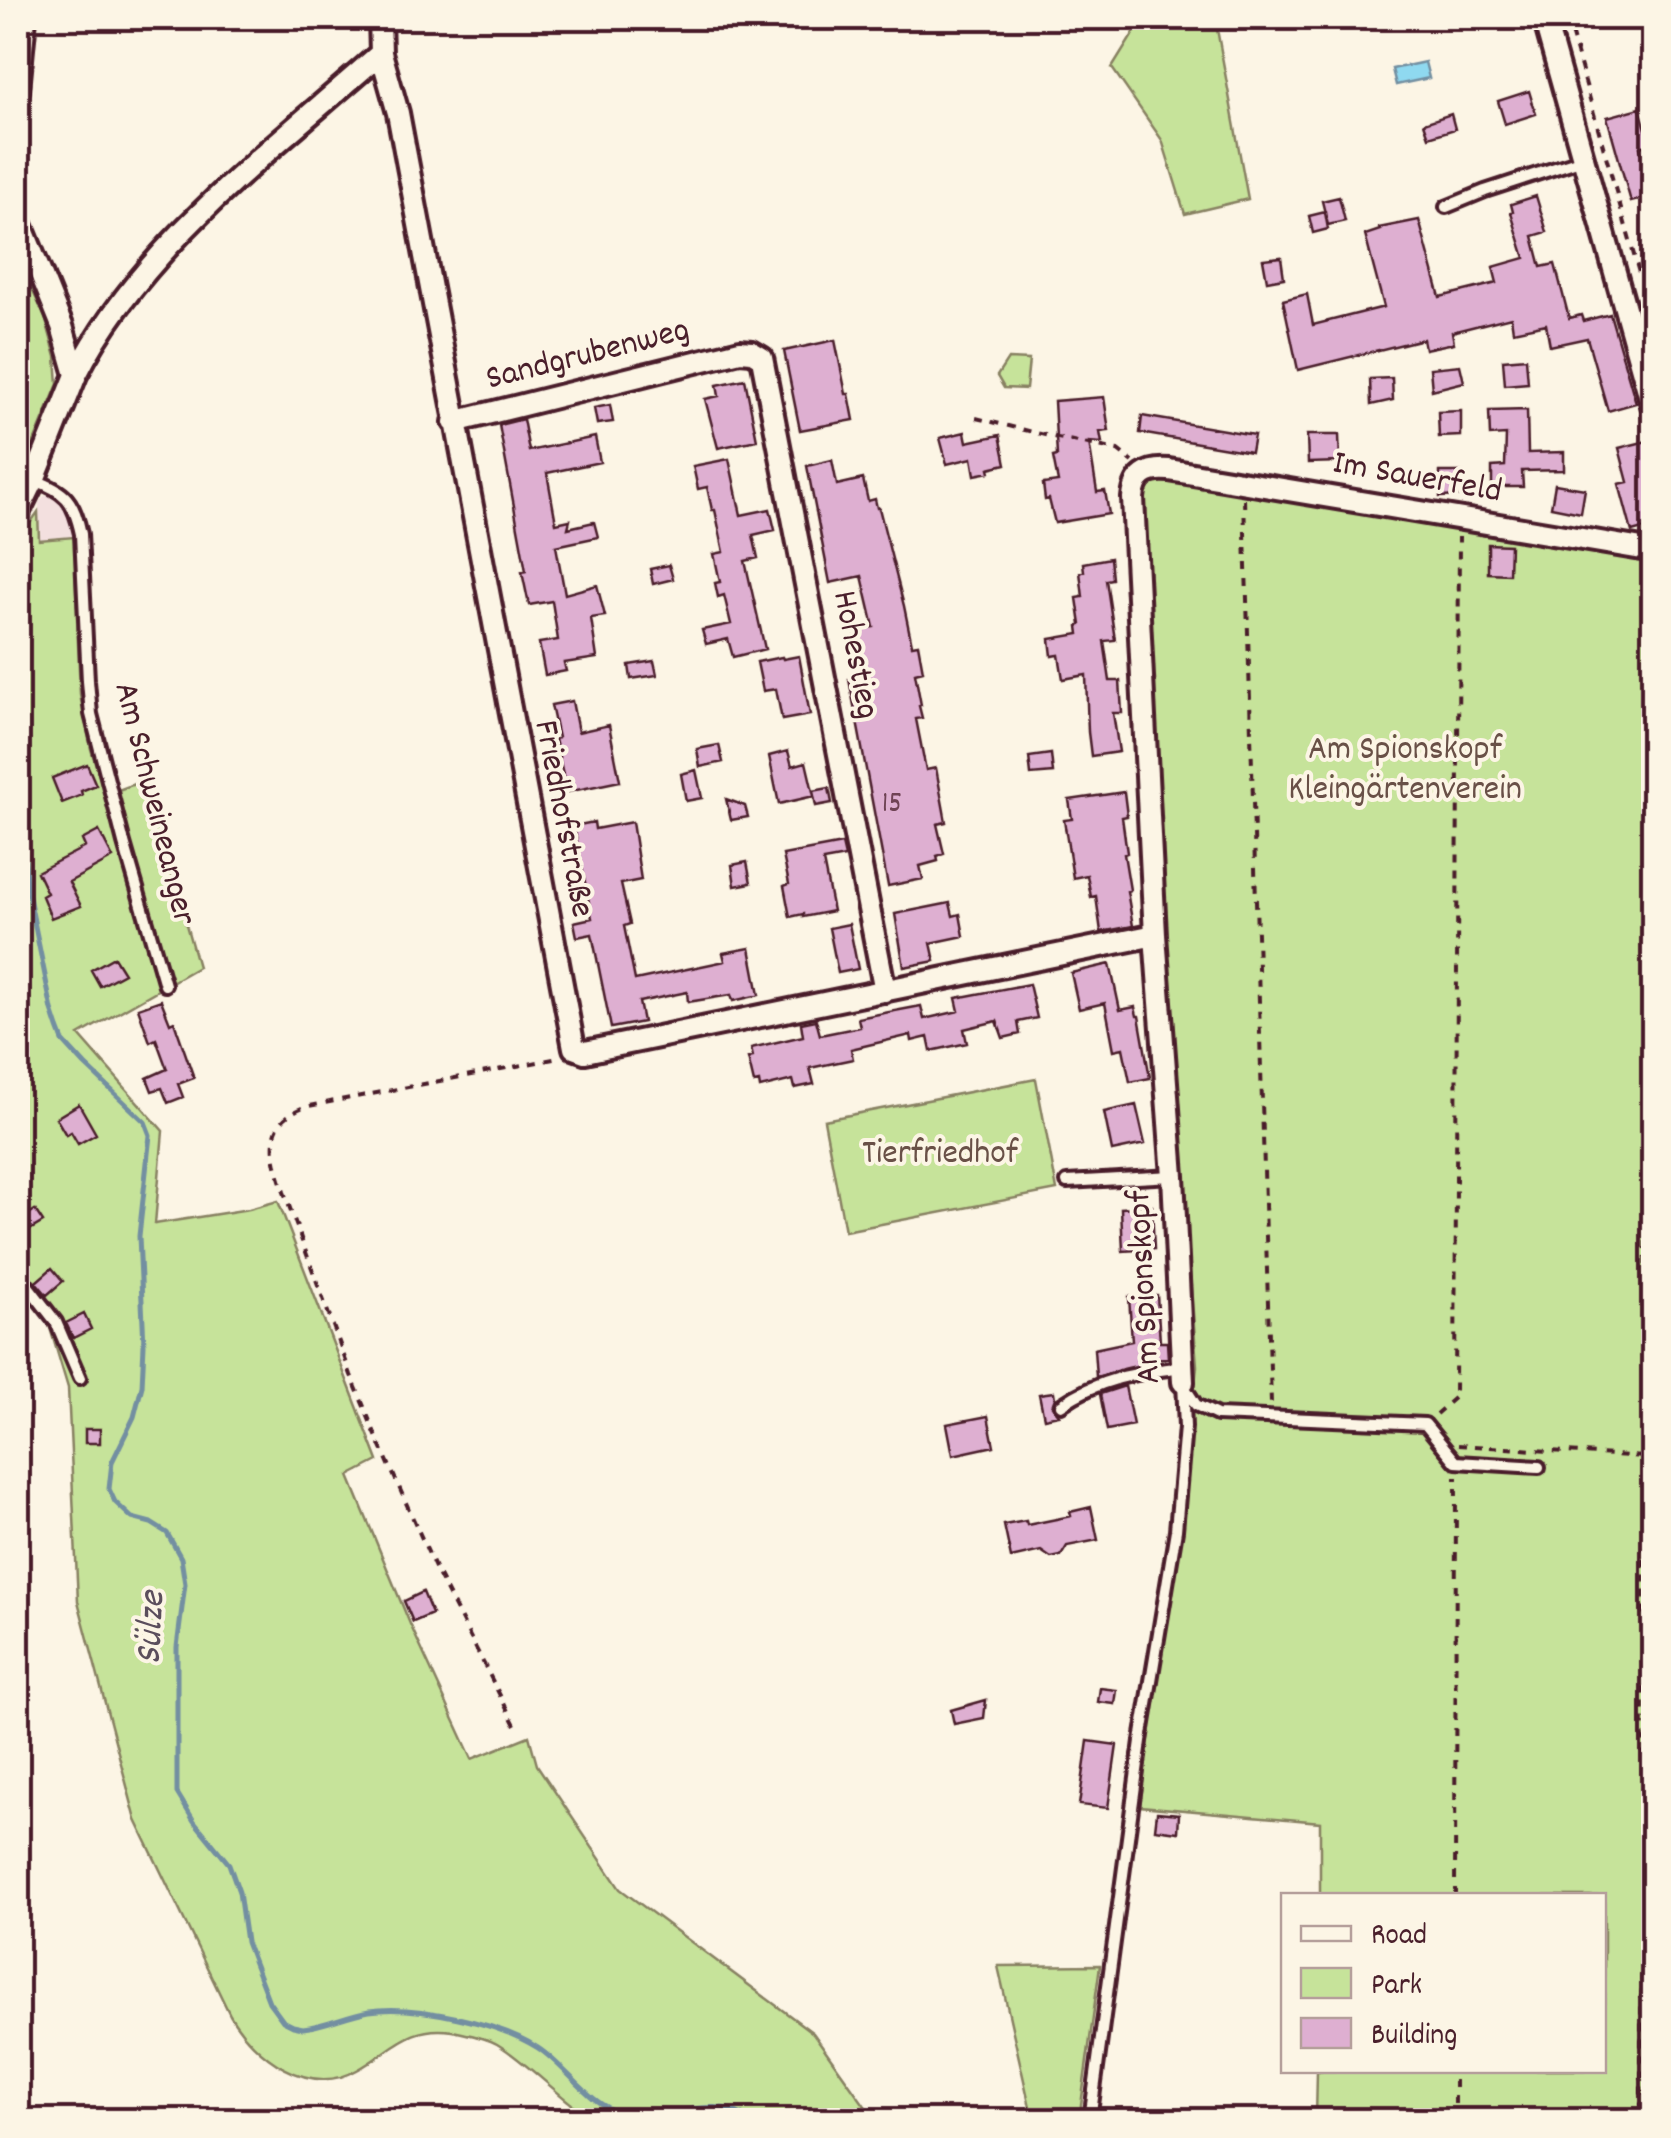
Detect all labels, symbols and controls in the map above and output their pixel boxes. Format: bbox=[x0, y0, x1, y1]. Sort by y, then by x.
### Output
street label: Sandgrubenweg bbox=[481, 307, 695, 405]
street label: Im Sauerfeld bbox=[1329, 440, 1505, 518]
street label: Hohestieg bbox=[817, 587, 891, 723]
street label: Am Schweineanger bbox=[99, 677, 207, 931]
street label: Friedhofstraße bbox=[518, 716, 606, 922]
park label: Am Spionskopf Kleingärtenverein bbox=[1288, 726, 1522, 816]
house number: 15 bbox=[882, 784, 902, 827]
park label: Tierfriedhof bbox=[862, 1130, 1019, 1180]
street label: Am Spionskopf bbox=[1116, 1188, 1176, 1385]
water label: Sülze bbox=[124, 1588, 183, 1666]
legend bbox=[1281, 1893, 1606, 2073]
text: Road bbox=[1371, 1916, 1427, 1959]
text: Park bbox=[1371, 1966, 1422, 2009]
text: Building bbox=[1371, 2016, 1457, 2059]

